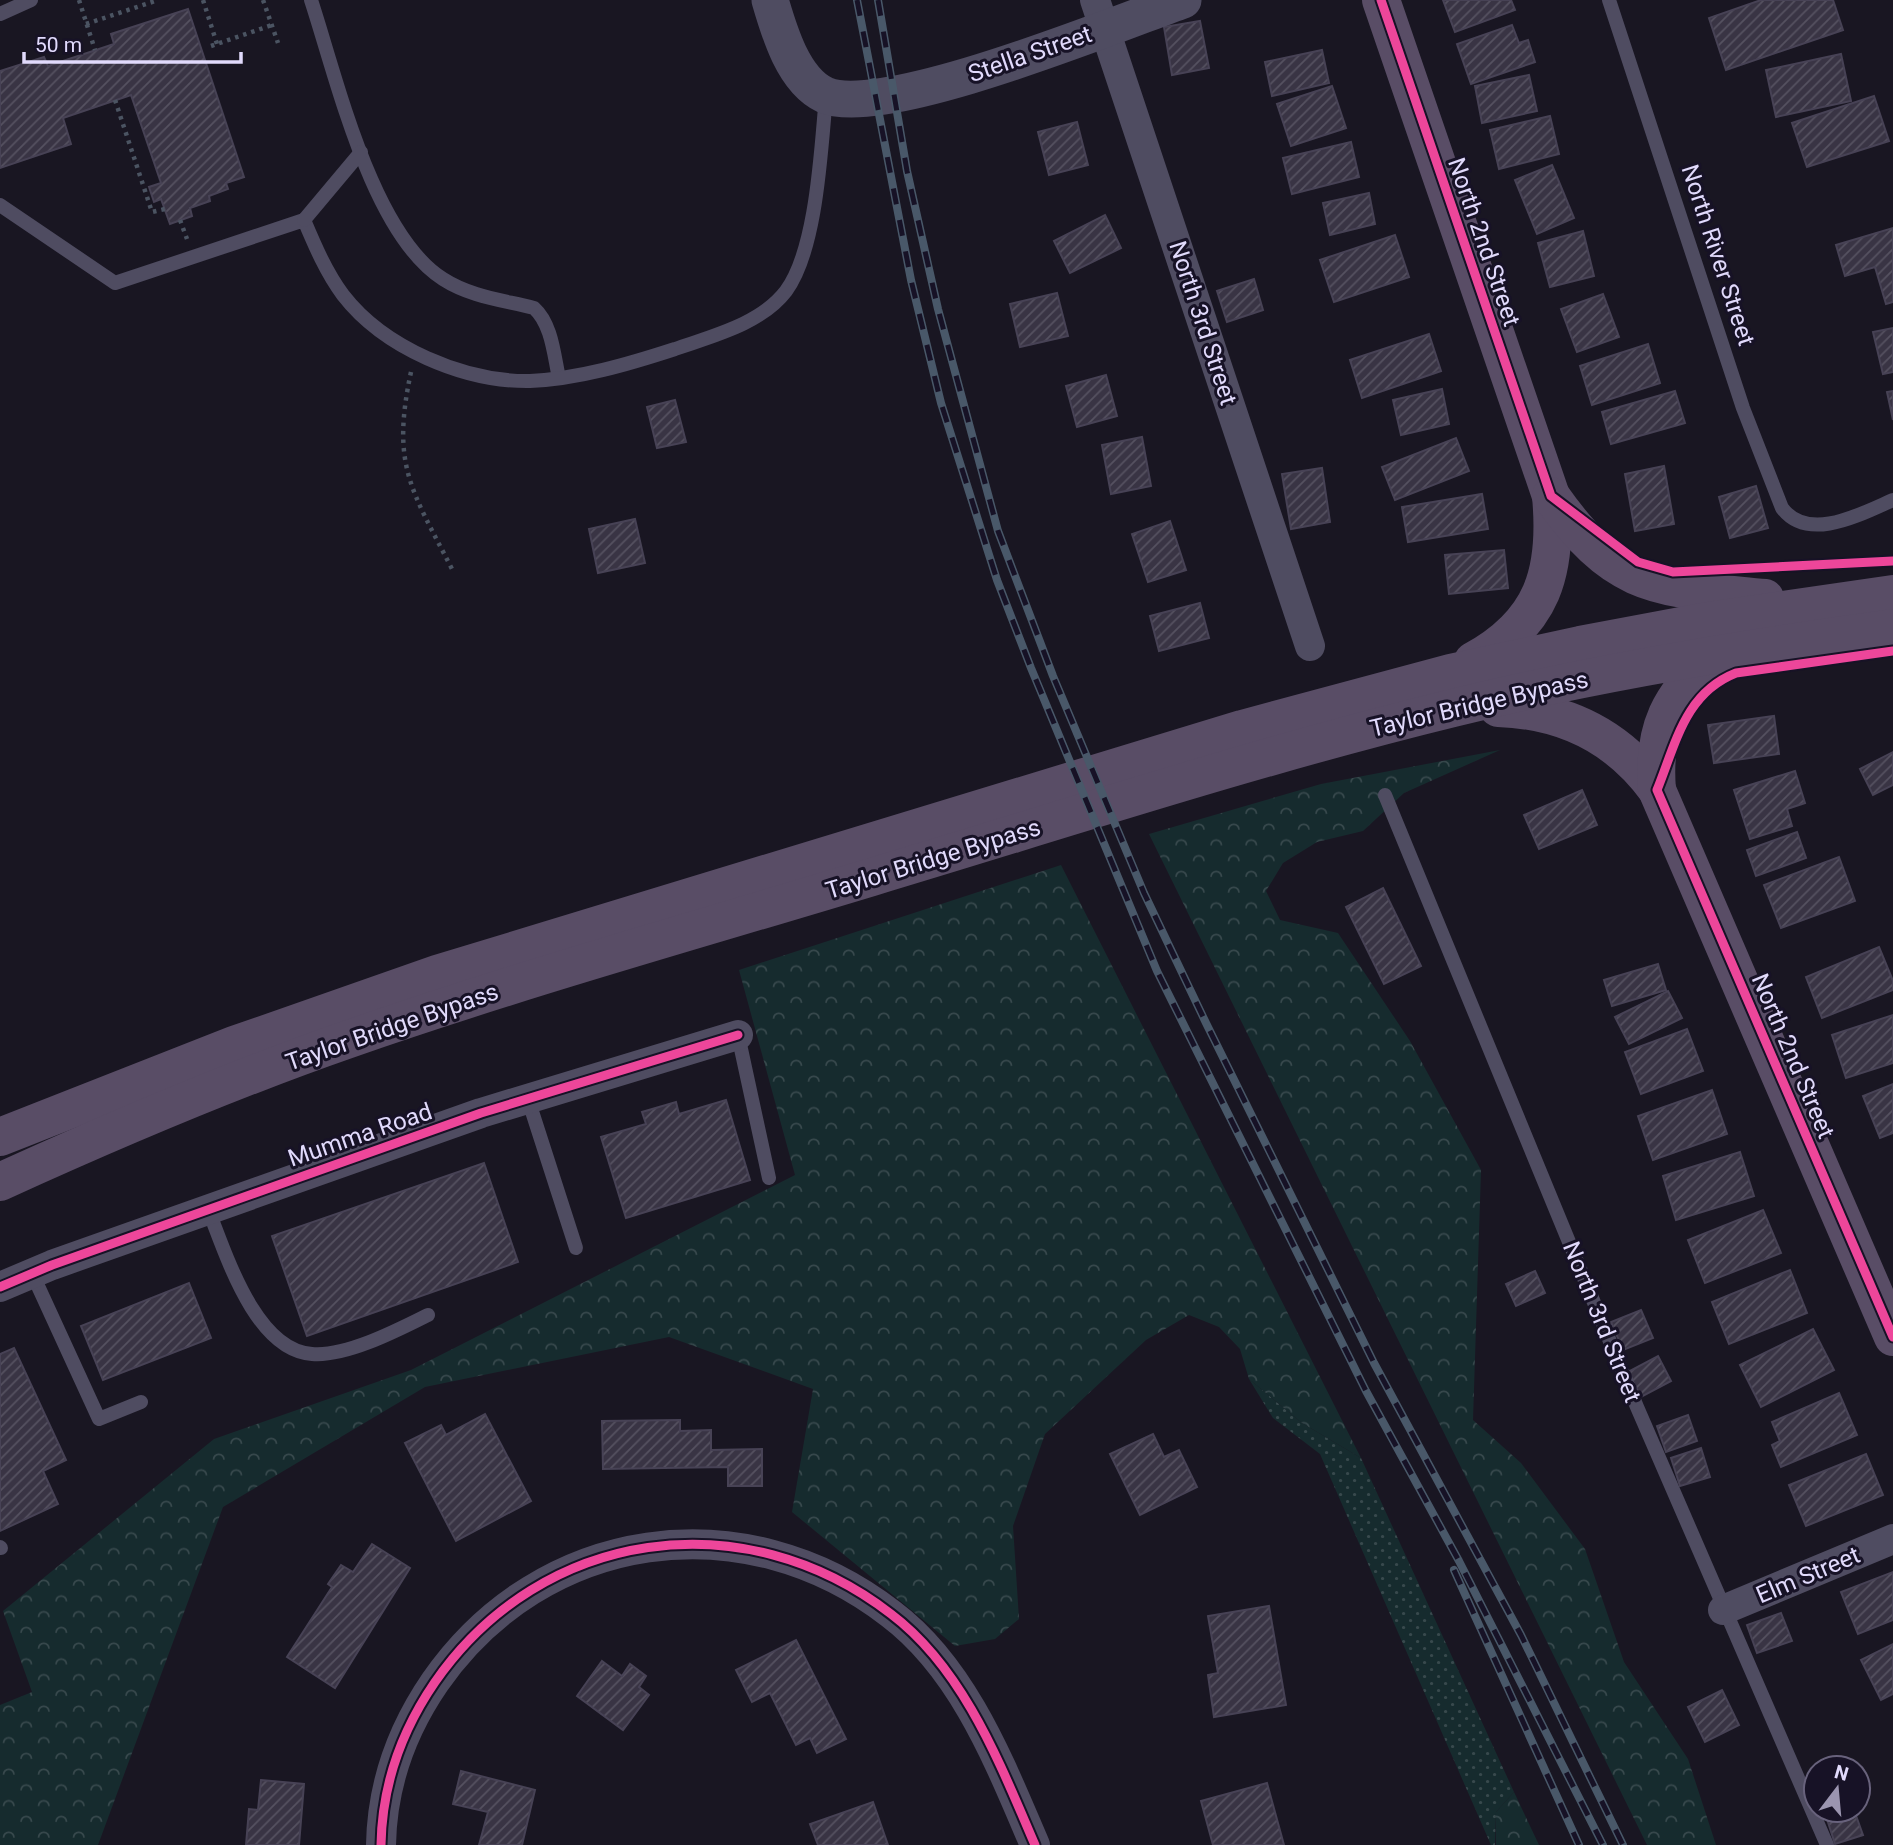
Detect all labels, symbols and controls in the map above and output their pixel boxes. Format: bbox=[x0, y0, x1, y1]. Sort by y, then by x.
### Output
street label: Stella Street bbox=[965, 20, 1096, 88]
scale bar bbox=[24, 21, 242, 65]
text: 50 m bbox=[35, 33, 82, 57]
street label: North 2nd Street bbox=[1442, 154, 1526, 330]
street label: North River Street bbox=[1676, 161, 1761, 349]
street label: North 3rd Street bbox=[1163, 237, 1243, 409]
street label: Taylor Bridge Bypass bbox=[1367, 665, 1591, 743]
street label: Taylor Bridge Bypass bbox=[822, 813, 1044, 905]
street label: North 2nd Street bbox=[1746, 969, 1840, 1143]
street label: Taylor Bridge Bypass bbox=[282, 977, 502, 1077]
street label: Mumma Road bbox=[284, 1097, 436, 1173]
street label: North 3rd Street bbox=[1557, 1238, 1647, 1407]
street label: Elm Street bbox=[1752, 1541, 1864, 1609]
north arrow bbox=[1802, 1754, 1872, 1824]
text: N bbox=[1832, 1760, 1851, 1786]

